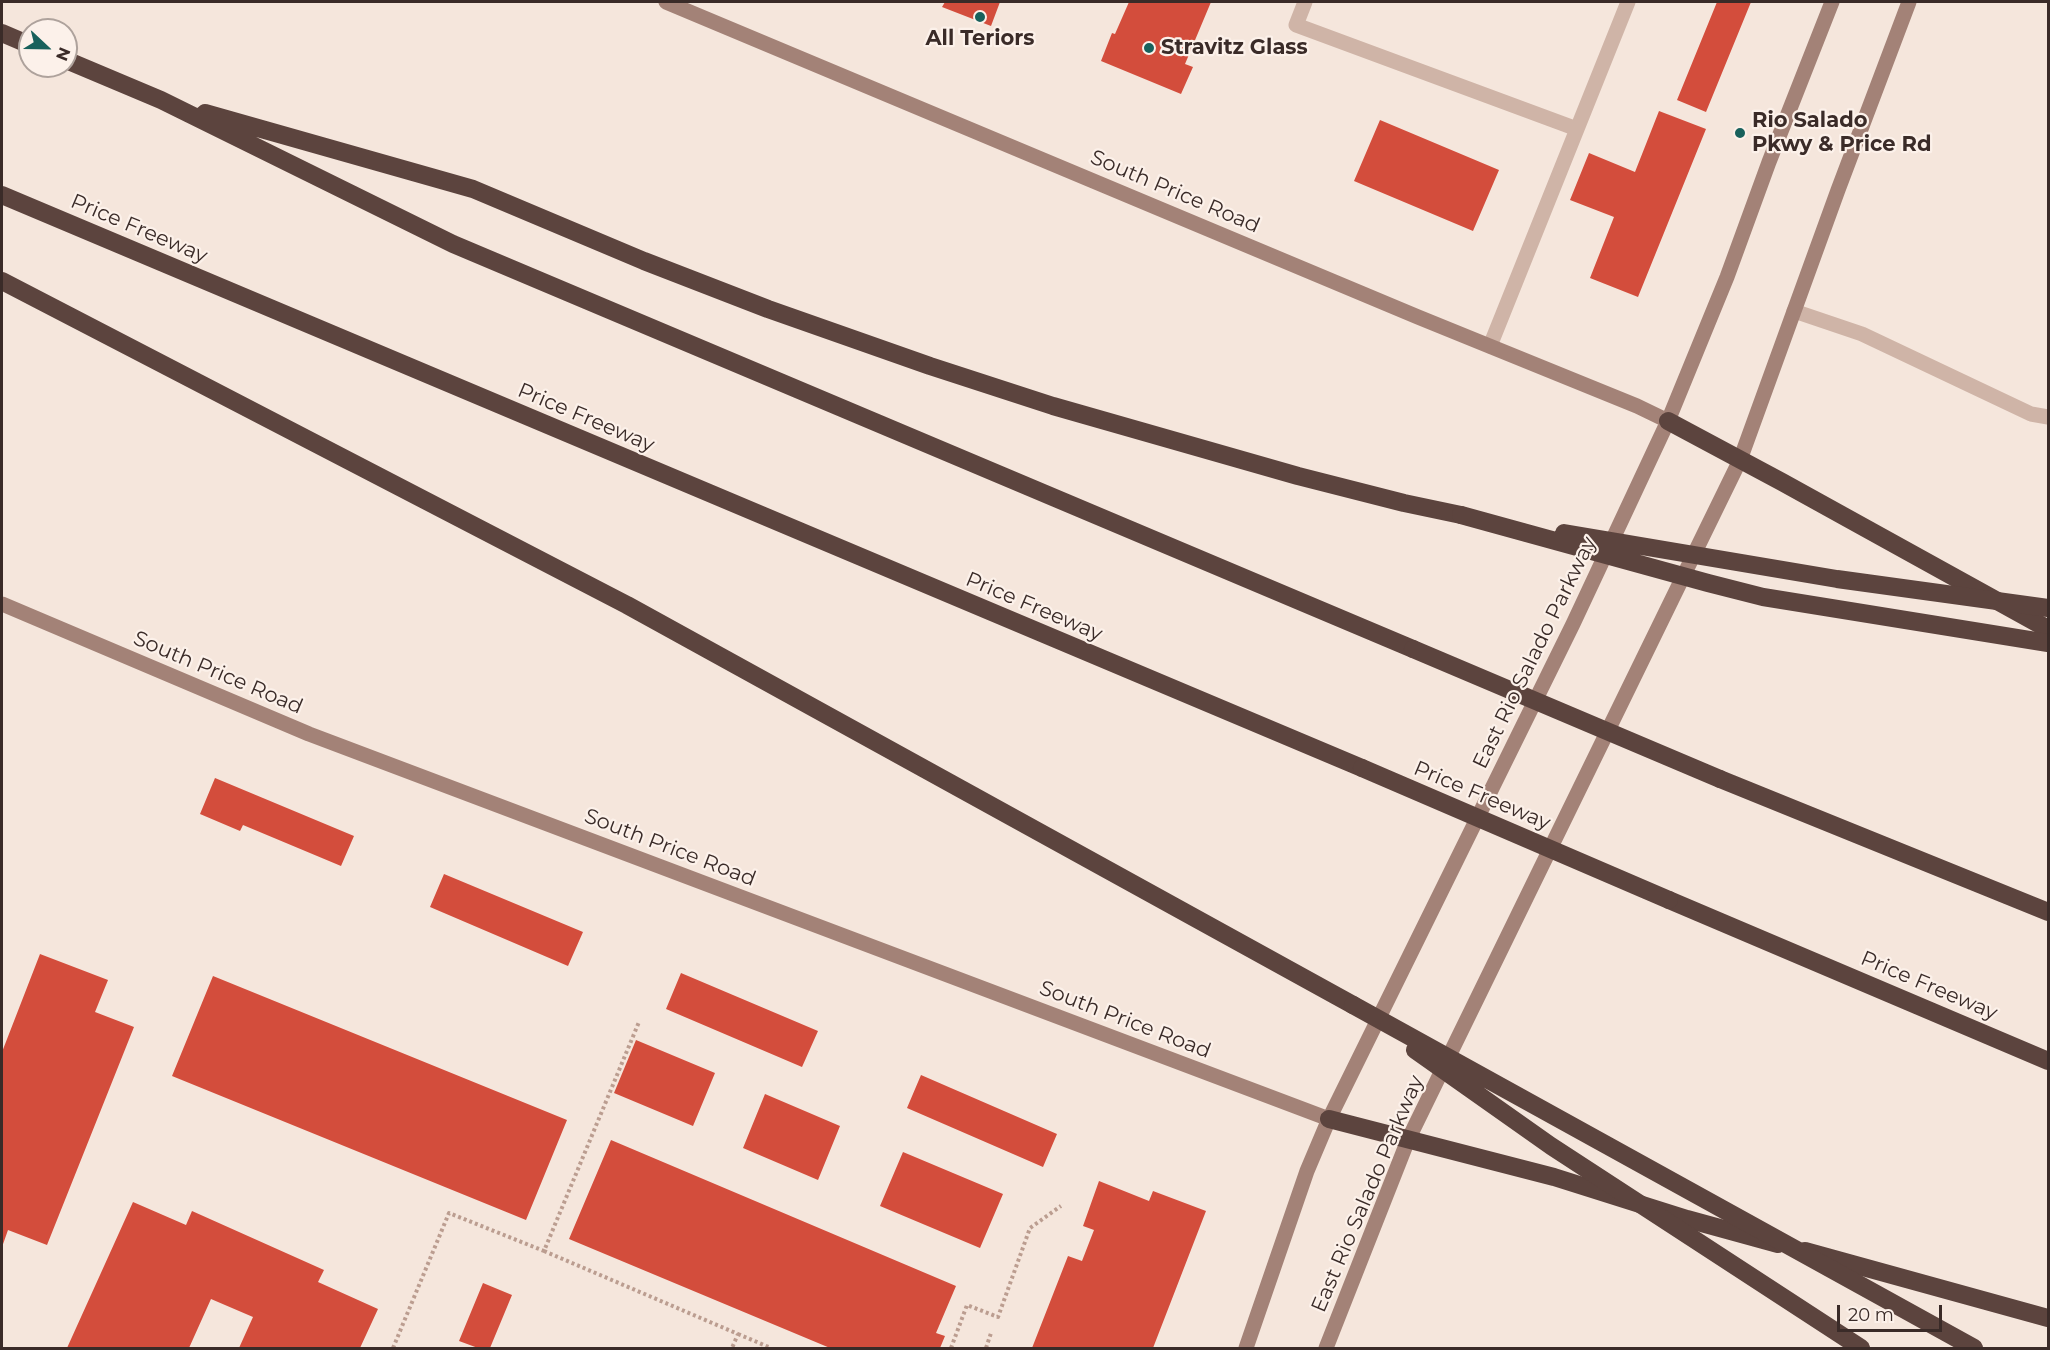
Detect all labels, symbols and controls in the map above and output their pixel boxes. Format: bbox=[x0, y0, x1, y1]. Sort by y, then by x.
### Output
marker: All Teriors bbox=[973, 10, 987, 24]
north arrow bbox=[18, 18, 78, 78]
place label: All Teriors bbox=[926, 26, 1034, 52]
place label: Stravitz Glass bbox=[1161, 35, 1308, 61]
marker: Stravitz Glass bbox=[1142, 41, 1156, 55]
text: N bbox=[52, 45, 75, 64]
place label: Rio Salado Pkwy & Price Rd bbox=[1752, 108, 1931, 158]
marker: Rio Salado Pkwy & Price Rd bbox=[1733, 126, 1747, 140]
street label: South Price Road bbox=[1086, 145, 1264, 239]
street label: Price Freeway bbox=[67, 189, 211, 269]
street label: Price Freeway bbox=[514, 378, 658, 458]
street label: East Rio Salado Parkway bbox=[1468, 533, 1602, 773]
street label: Price Freeway bbox=[962, 567, 1106, 647]
street label: South Price Road bbox=[129, 626, 307, 720]
street label: Price Freeway bbox=[1410, 756, 1554, 836]
street label: South Price Road bbox=[581, 804, 759, 892]
street label: Price Freeway bbox=[1857, 946, 2001, 1026]
street label: South Price Road bbox=[1036, 976, 1214, 1064]
street label: East Rio Salado Parkway bbox=[1307, 1072, 1429, 1316]
scale bar bbox=[1840, 1293, 1945, 1331]
text: 20 m bbox=[1848, 1304, 1894, 1326]

